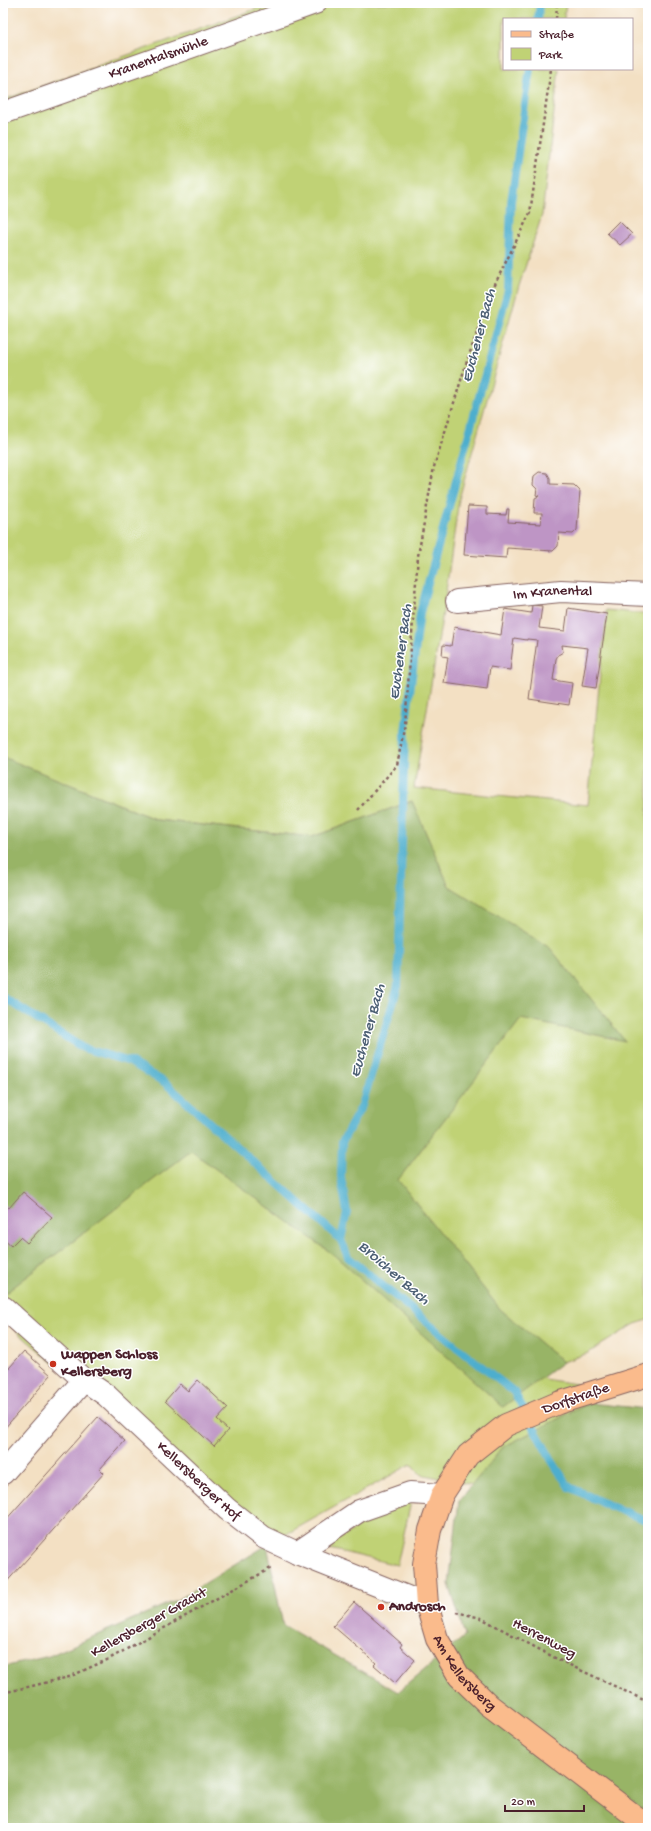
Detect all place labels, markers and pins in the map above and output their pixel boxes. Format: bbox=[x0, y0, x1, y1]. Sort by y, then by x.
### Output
place label: Wappen Schloss Kellersberg bbox=[60, 1346, 159, 1381]
marker: Wappen Schloss Kellersberg bbox=[48, 1359, 58, 1369]
place label: Androsch bbox=[388, 1598, 446, 1616]
marker: Androsch bbox=[376, 1602, 386, 1612]

